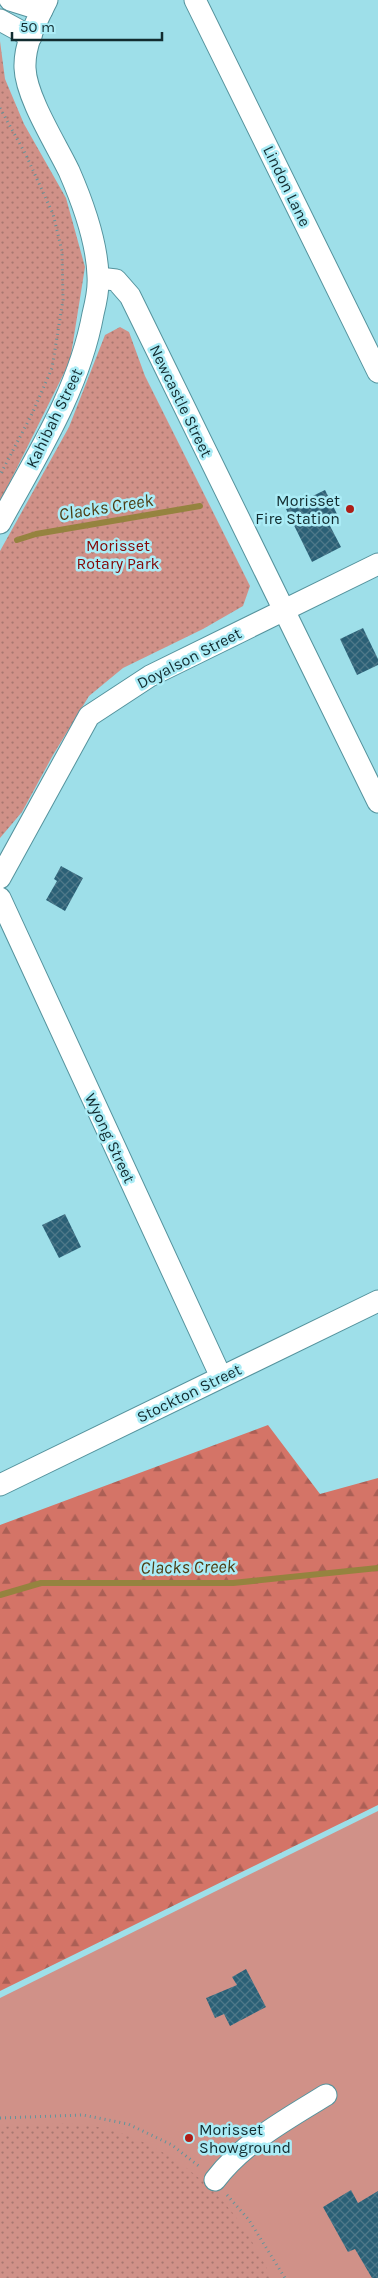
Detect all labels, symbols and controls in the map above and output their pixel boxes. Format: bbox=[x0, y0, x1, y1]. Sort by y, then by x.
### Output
scale bar bbox=[12, 10, 162, 42]
text: 50 m bbox=[20, 18, 55, 36]
street label: Lindon Lane bbox=[259, 142, 315, 230]
street label: Newcastle Street bbox=[146, 342, 216, 460]
street label: Kahibah Street bbox=[22, 365, 86, 471]
water label: Clacks Creek bbox=[57, 489, 156, 525]
place label: Morisset Fire Station bbox=[255, 491, 340, 528]
marker: Morisset Fire Station bbox=[344, 503, 356, 515]
park label: Morisset Rotary Park bbox=[77, 536, 159, 573]
street label: Doyalson Street bbox=[134, 624, 244, 692]
street label: Wyong Street bbox=[81, 1090, 139, 1186]
street label: Stockton Street bbox=[134, 1360, 244, 1426]
water label: Clacks Creek bbox=[140, 1555, 237, 1579]
place label: Morisset Showground bbox=[199, 2120, 291, 2157]
marker: Morisset Showground bbox=[183, 2132, 195, 2144]

